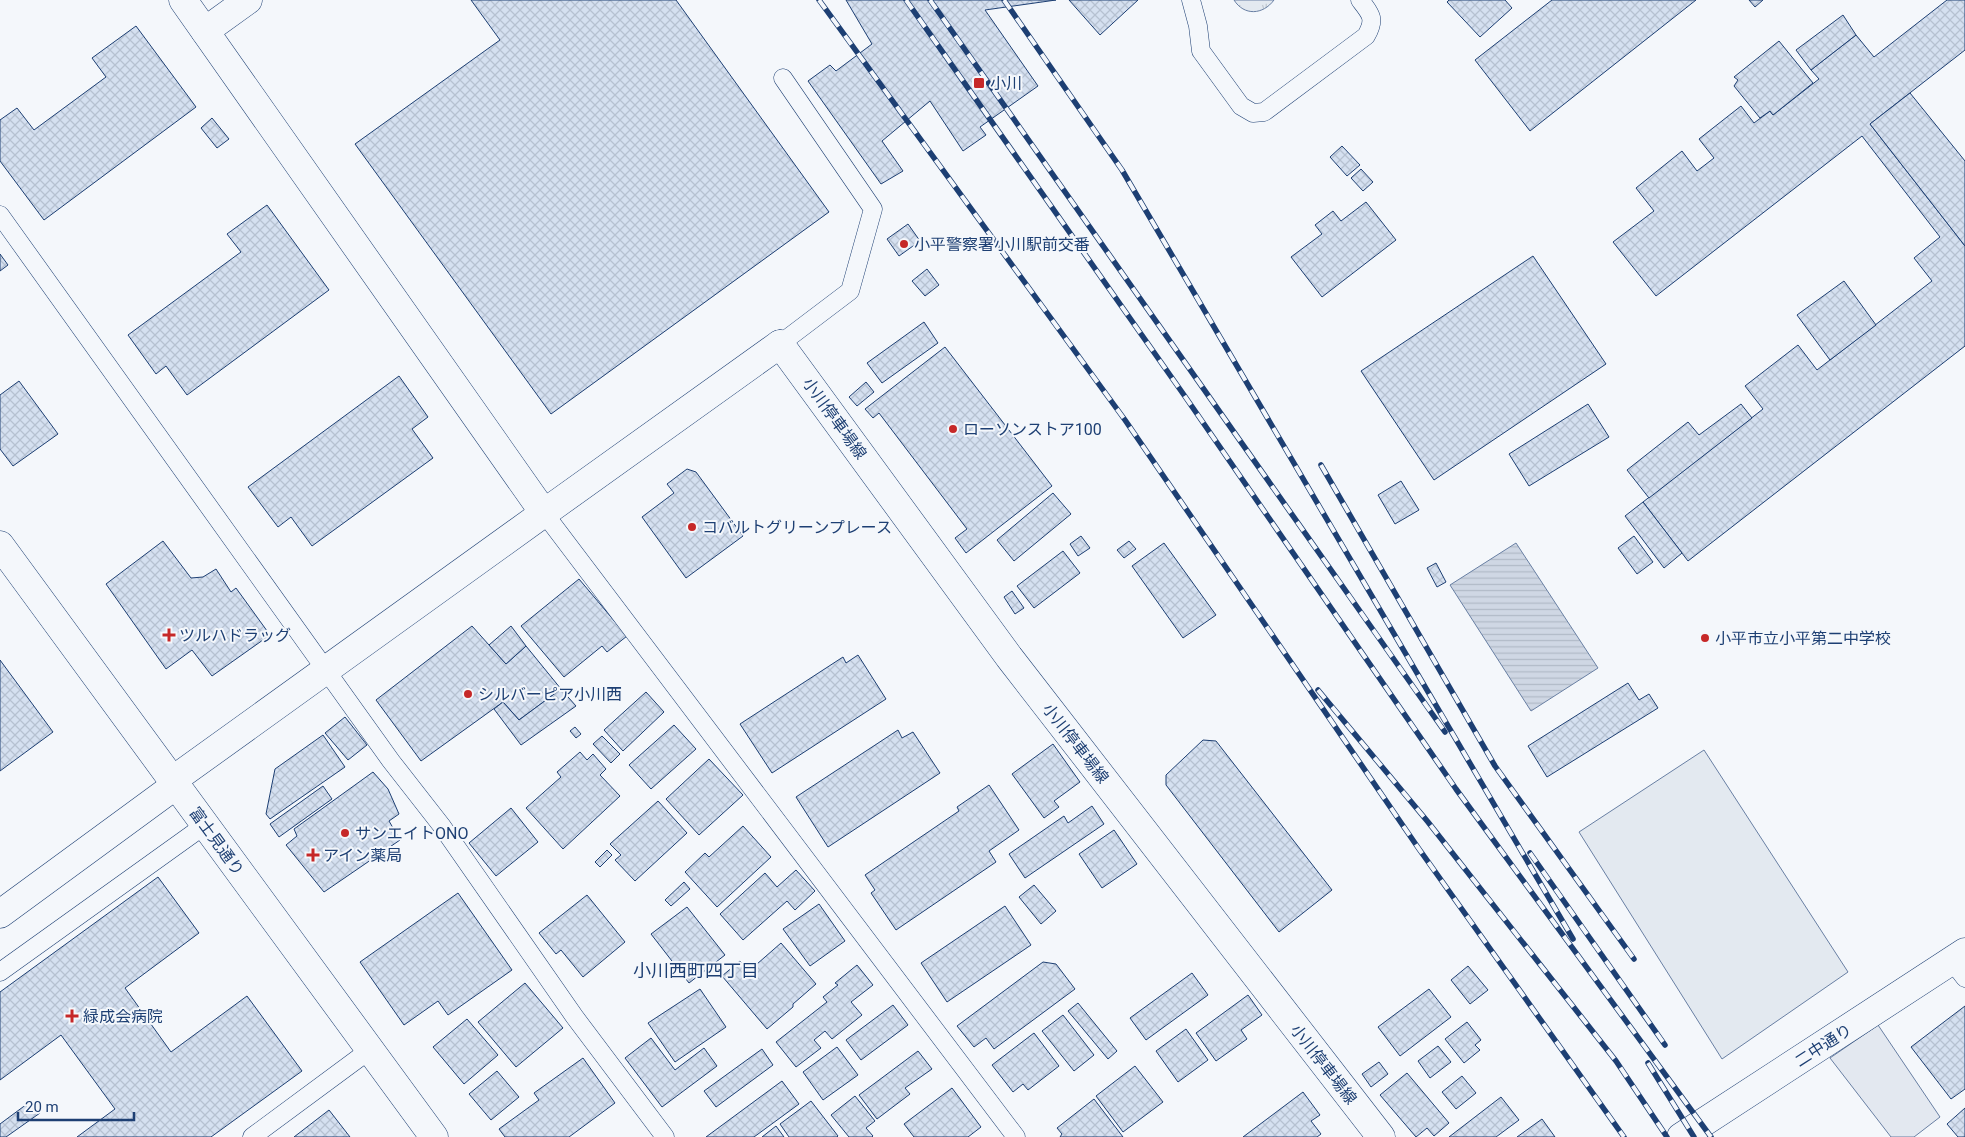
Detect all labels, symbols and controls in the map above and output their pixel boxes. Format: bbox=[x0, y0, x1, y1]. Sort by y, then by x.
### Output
place label: 小川 bbox=[990, 74, 1022, 93]
marker: 小川 bbox=[972, 76, 986, 90]
place label: 小平警察署小川駅前交番 bbox=[914, 235, 1090, 254]
marker: 小平警察署小川駅前交番 bbox=[898, 238, 910, 250]
street label: 小川停車場線 bbox=[799, 374, 870, 463]
place label: ローソンストア100 bbox=[963, 420, 1102, 439]
marker: ローソンストア100 bbox=[947, 423, 959, 435]
place label: コバルトグリーンプレース bbox=[702, 518, 892, 537]
marker: コバルトグリーンプレース bbox=[686, 521, 698, 533]
place label: ツルハドラッグ bbox=[179, 626, 291, 645]
marker: ツルハドラッグ bbox=[163, 629, 175, 641]
place label: 小平市立小平第二中学校 bbox=[1715, 629, 1891, 648]
marker: 小平市立小平第二中学校 bbox=[1699, 632, 1711, 644]
place label: シルバーピア小川西 bbox=[478, 685, 622, 704]
marker: シルバーピア小川西 bbox=[462, 688, 474, 700]
street label: 小川停車場線 bbox=[1039, 700, 1113, 787]
street label: 富士見通り bbox=[185, 803, 248, 879]
place label: サンエイトONO bbox=[355, 824, 468, 843]
marker: サンエイトONO bbox=[339, 827, 351, 839]
place label: アイン薬局 bbox=[323, 846, 402, 865]
marker: アイン薬局 bbox=[307, 849, 319, 861]
district label: 小川西町四丁目 bbox=[633, 960, 759, 981]
place label: 緑成会病院 bbox=[83, 1007, 163, 1026]
marker: 緑成会病院 bbox=[65, 1009, 79, 1023]
street label: 二中通り bbox=[1791, 1020, 1855, 1071]
street label: 小川停車場線 bbox=[1287, 1021, 1361, 1108]
scale bar bbox=[18, 1090, 134, 1122]
text: 20 m bbox=[25, 1098, 59, 1116]

